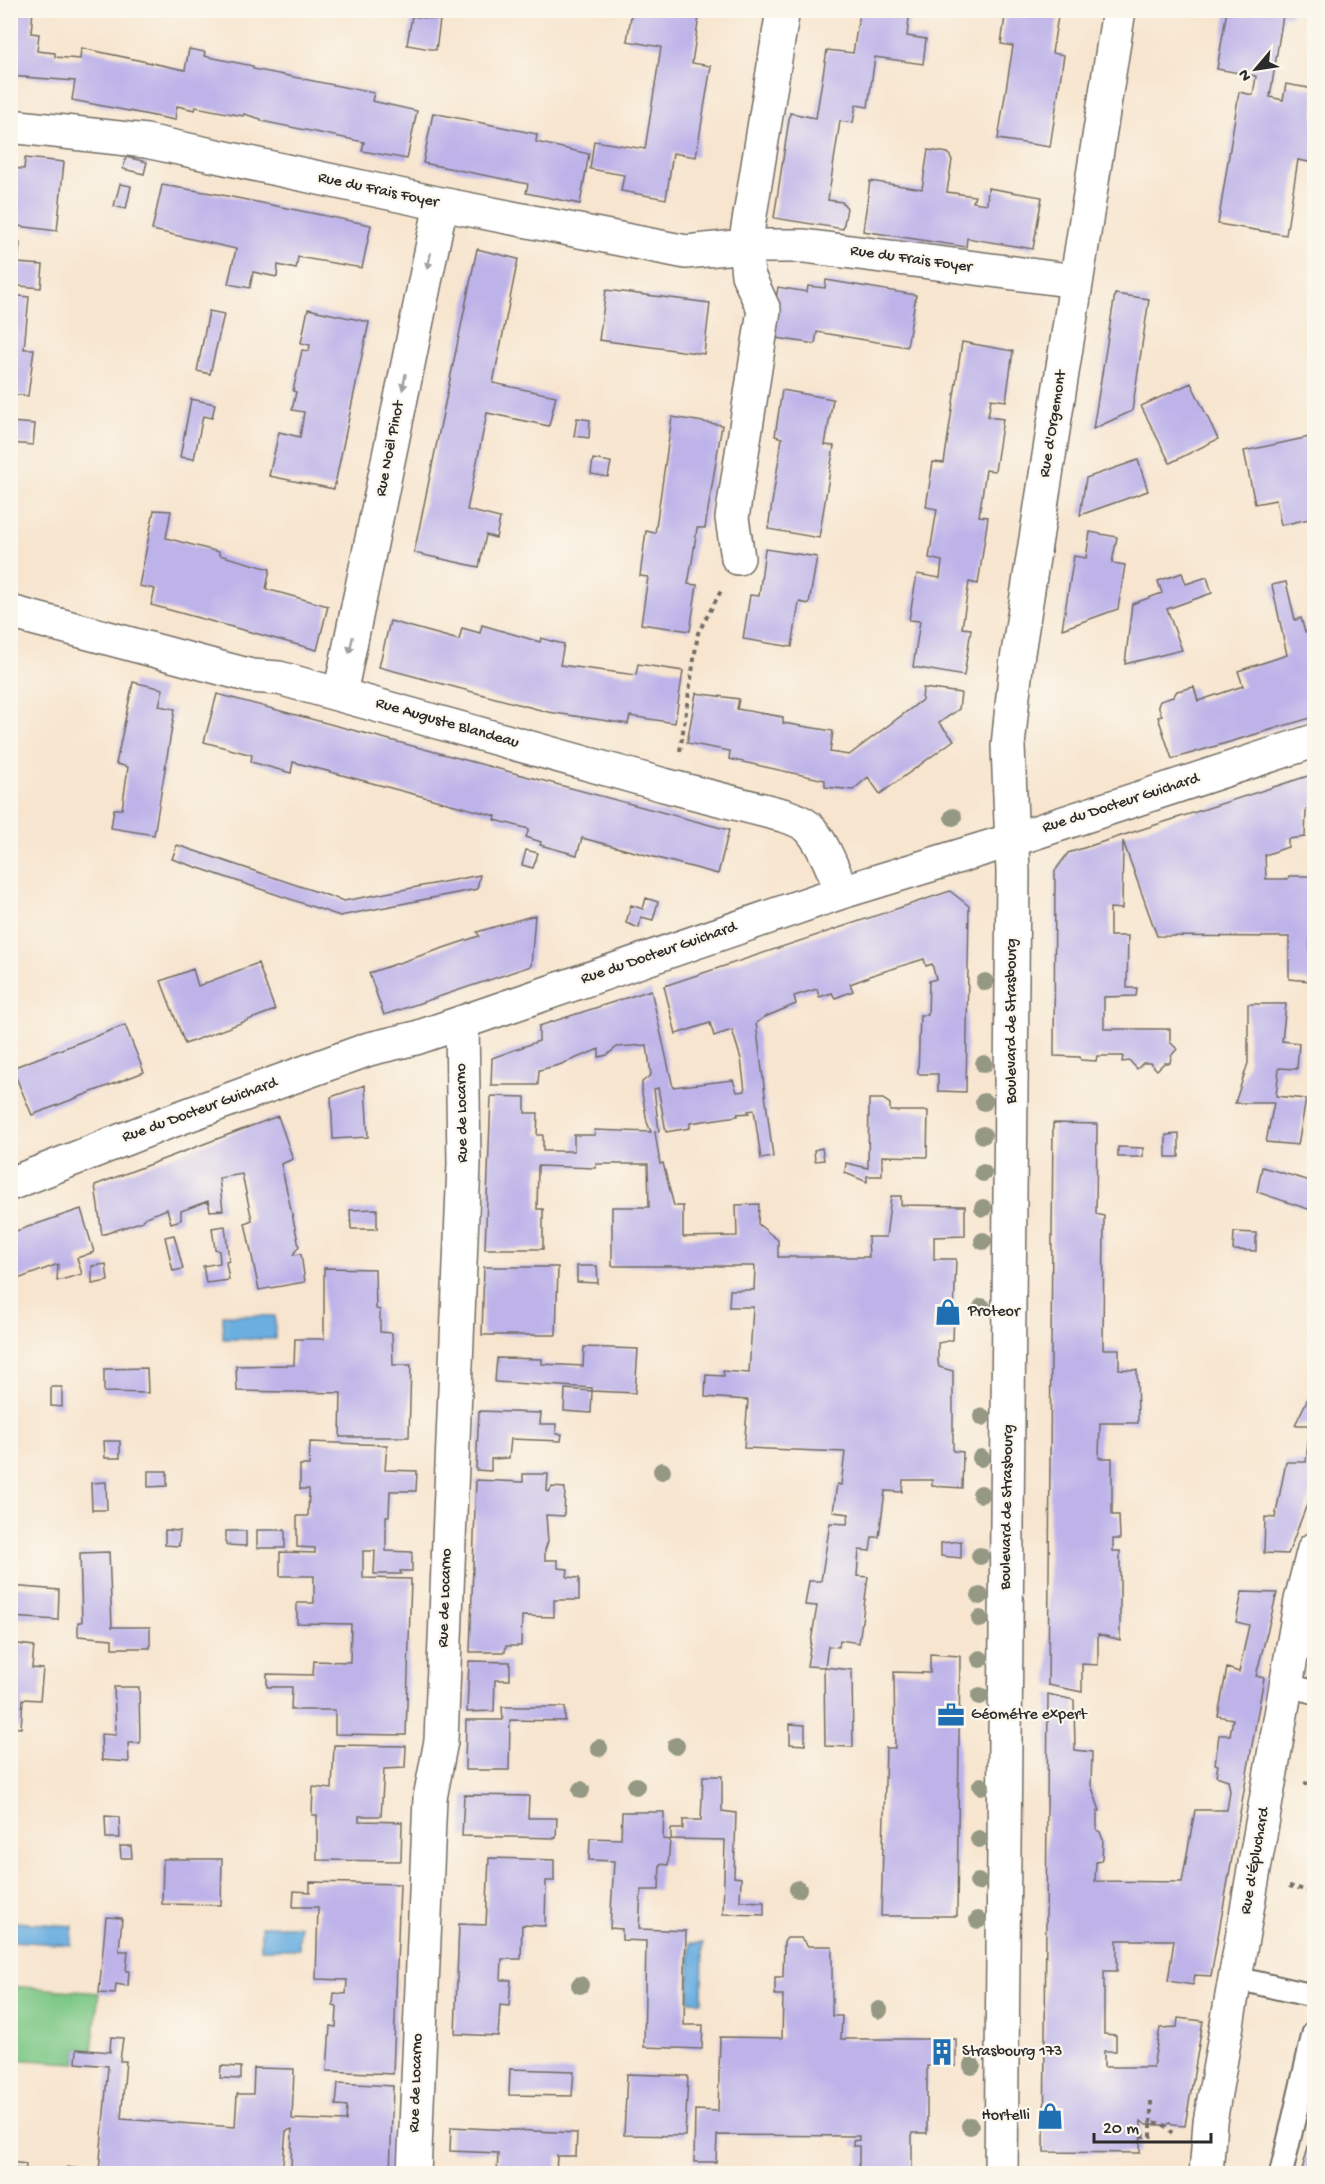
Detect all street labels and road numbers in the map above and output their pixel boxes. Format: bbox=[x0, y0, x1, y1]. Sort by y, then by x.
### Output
street label: Rue du Frais Foyer bbox=[316, 169, 441, 213]
street label: Rue du Frais Foyer bbox=[849, 242, 974, 278]
street label: Rue d'Orgemont bbox=[1036, 368, 1072, 479]
street label: Rue Noël Pinot bbox=[372, 398, 410, 498]
street label: Rue Auguste Blandeau bbox=[373, 694, 521, 754]
street label: Rue du Docteur Guichard bbox=[1040, 769, 1203, 838]
street label: Rue du Docteur Guichard bbox=[579, 918, 741, 990]
street label: Boulevard de Strasbourg bbox=[1003, 938, 1022, 1105]
street label: Rue de Locarno bbox=[453, 1063, 473, 1163]
street label: Rue du Docteur Guichard bbox=[120, 1074, 282, 1148]
street label: Boulevard de Strasbourg bbox=[997, 1424, 1019, 1591]
street label: Rue de Locarno bbox=[435, 1548, 457, 1648]
street label: Rue d'Épluchard bbox=[1237, 1804, 1275, 1916]
street label: Rue de Locarno bbox=[406, 2033, 428, 2133]

